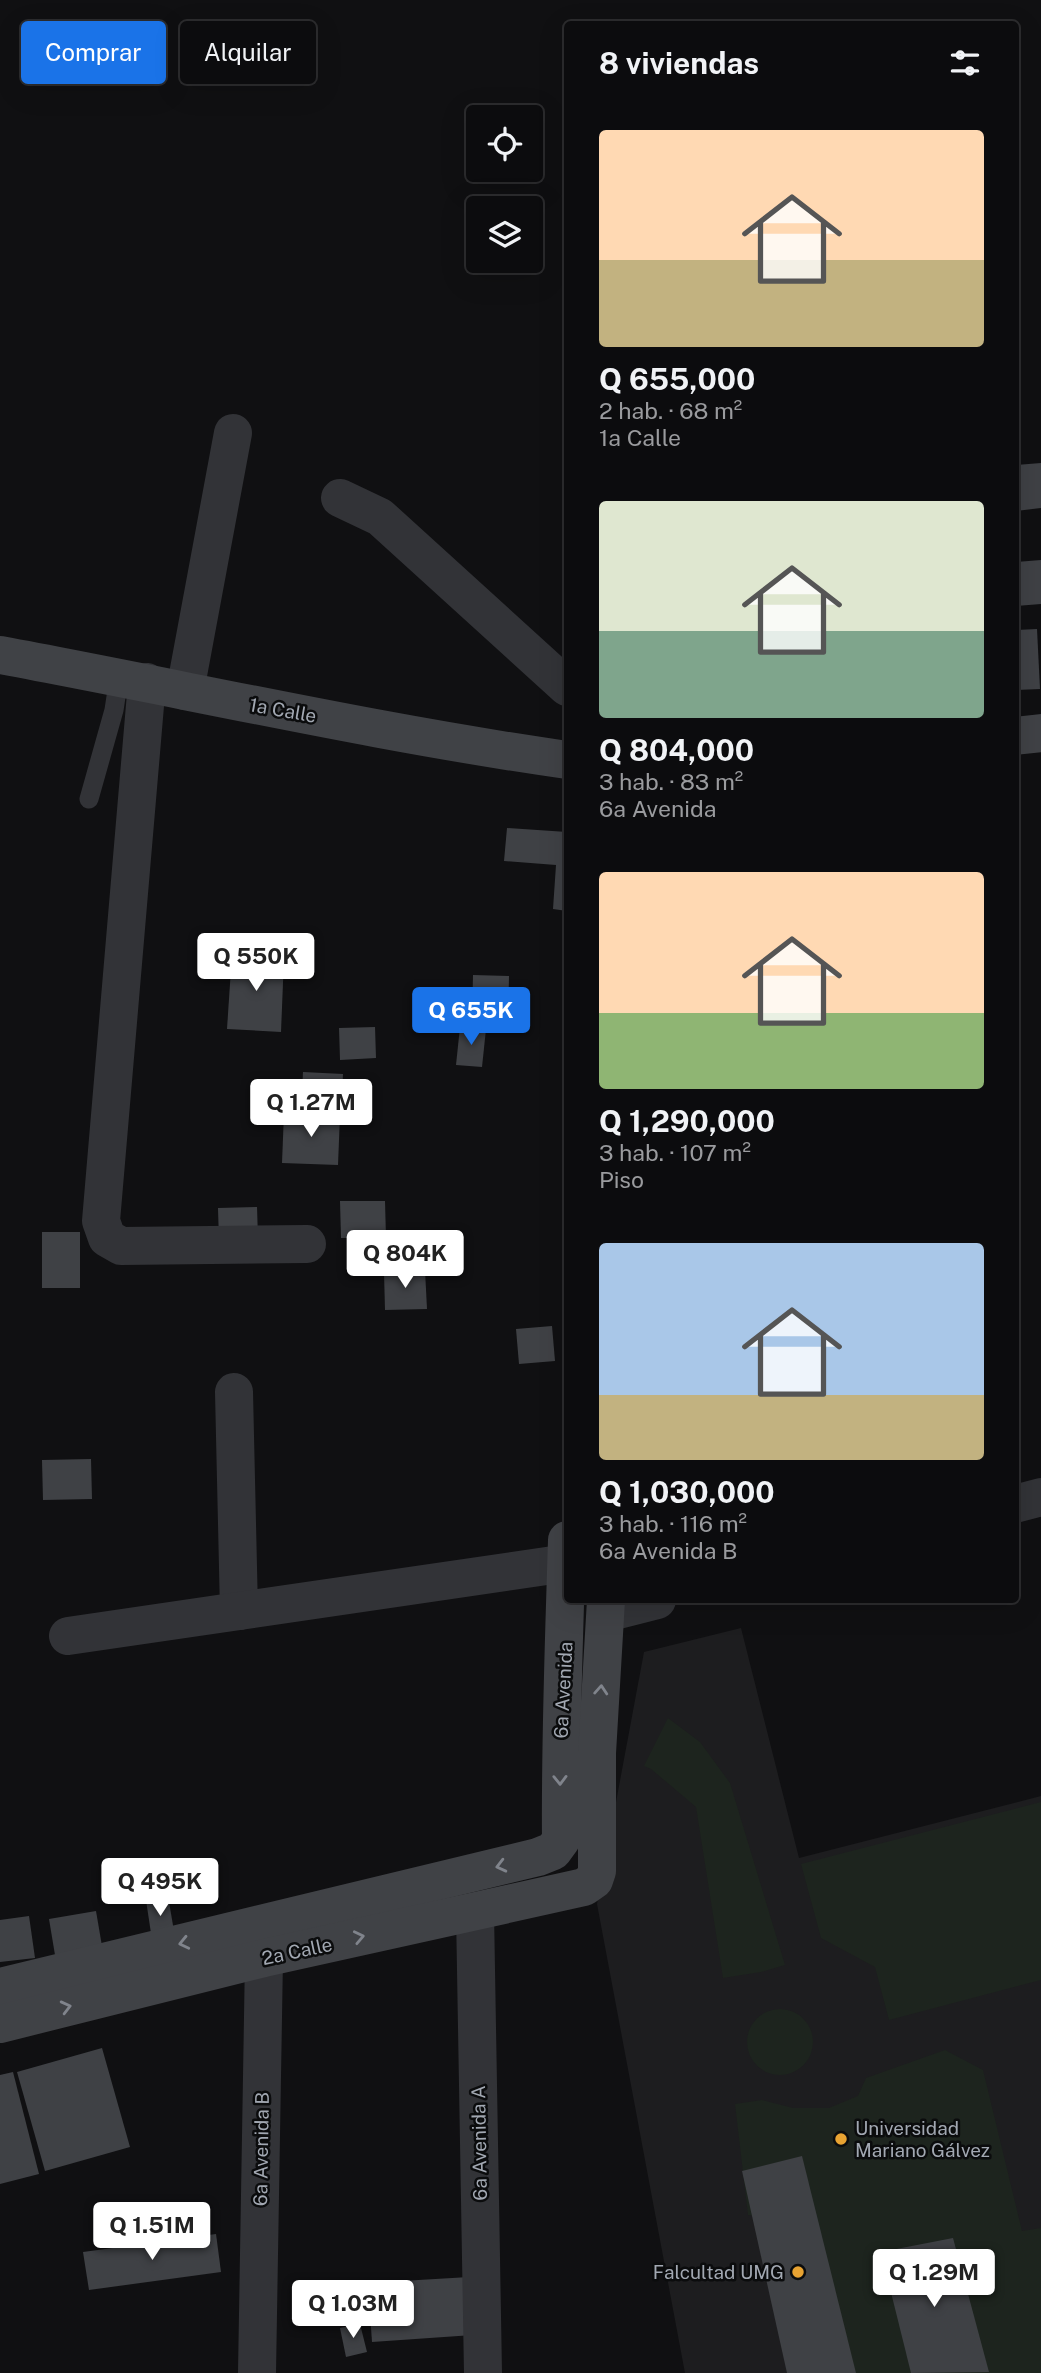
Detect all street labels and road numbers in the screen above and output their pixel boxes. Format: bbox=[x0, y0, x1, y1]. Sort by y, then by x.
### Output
street label: 1a Calle bbox=[248, 693, 318, 727]
street label: 6a Avenida bbox=[549, 1641, 577, 1739]
street label: 2a Calle bbox=[260, 1933, 334, 1969]
street label: 6a Avenida A bbox=[467, 2085, 491, 2201]
street label: 6a Avenida B bbox=[249, 2092, 273, 2206]

